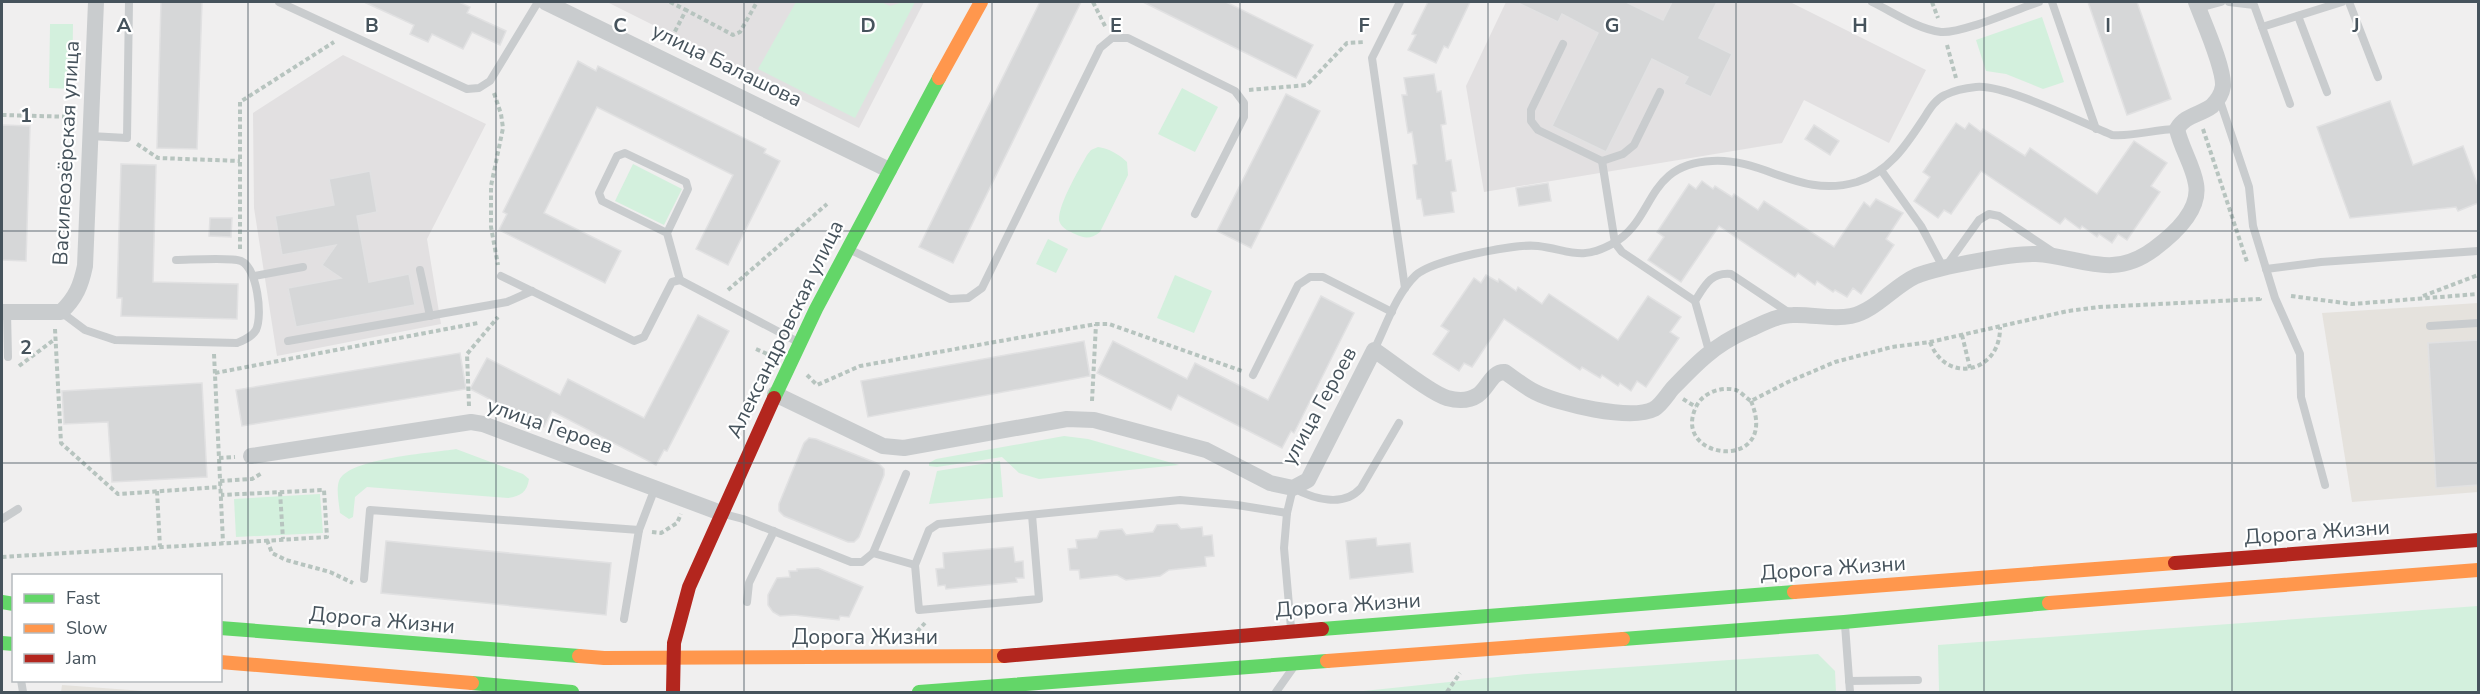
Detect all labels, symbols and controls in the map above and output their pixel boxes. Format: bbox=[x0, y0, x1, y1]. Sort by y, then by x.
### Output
text: A bbox=[117, 12, 132, 39]
text: B bbox=[365, 12, 379, 39]
text: C bbox=[613, 12, 627, 39]
text: D bbox=[860, 12, 876, 39]
text: E bbox=[1110, 12, 1122, 39]
text: F bbox=[1358, 12, 1370, 39]
text: G bbox=[1605, 12, 1619, 39]
text: H bbox=[1852, 12, 1868, 39]
text: I bbox=[2105, 12, 2111, 39]
text: J bbox=[2351, 12, 2360, 39]
street label: улица Балашова bbox=[647, 16, 807, 114]
street label: Василеозёрская улица bbox=[46, 40, 86, 266]
text: 1 bbox=[20, 102, 32, 129]
street label: Александровская улица bbox=[720, 215, 850, 443]
text: 2 bbox=[20, 334, 32, 361]
street label: улица Героев bbox=[1275, 342, 1363, 470]
street label: улица Героев bbox=[483, 391, 617, 461]
street label: Дорога Жизни bbox=[2243, 513, 2391, 551]
street label: Дорога Жизни bbox=[1759, 549, 1907, 587]
legend bbox=[12, 574, 222, 682]
text: Fast bbox=[66, 586, 101, 610]
street label: Дорога Жизни bbox=[1274, 586, 1422, 624]
street label: Дорога Жизни bbox=[308, 600, 456, 640]
text: Slow bbox=[66, 616, 107, 640]
street label: Дорога Жизни bbox=[792, 623, 938, 651]
text: Jam bbox=[65, 646, 97, 670]

